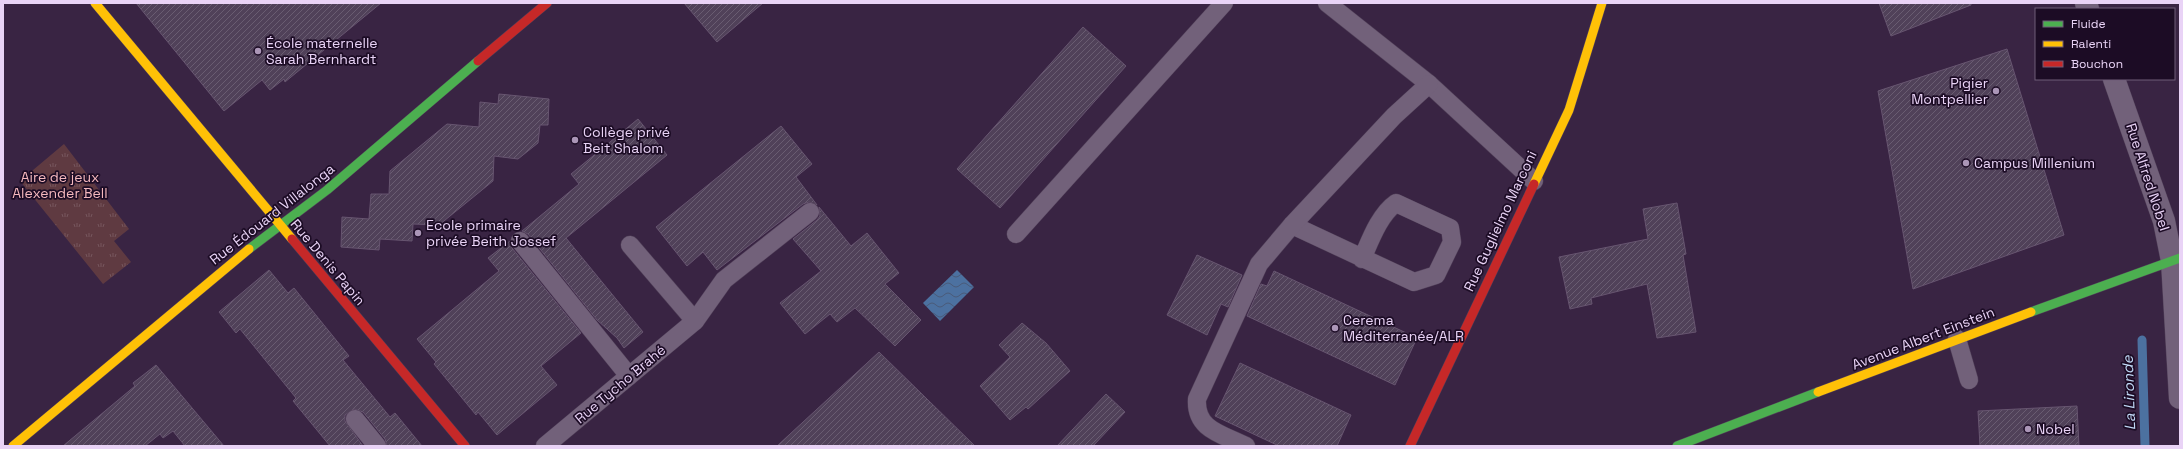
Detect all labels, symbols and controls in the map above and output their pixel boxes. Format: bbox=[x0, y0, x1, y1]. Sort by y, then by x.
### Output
legend bbox=[2035, 8, 2175, 80]
text: Fluide bbox=[2071, 16, 2106, 32]
place label: École maternelle Sarah Bernhardt bbox=[266, 34, 378, 68]
text: Ralenti bbox=[2071, 36, 2111, 52]
marker: École maternelle Sarah Bernhardt bbox=[253, 46, 263, 56]
text: Bouchon bbox=[2071, 56, 2123, 72]
place label: Pigier Montpellier bbox=[1911, 74, 1988, 108]
marker: Pigier Montpellier bbox=[1991, 86, 2001, 96]
street label: Rue Alfred Nobel bbox=[2122, 121, 2174, 233]
place label: Collège privé Beit Shalom bbox=[583, 123, 670, 157]
marker: Collège privé Beit Shalom bbox=[570, 135, 580, 145]
street label: Rue Guglielmo Marconi bbox=[1459, 148, 1541, 294]
place label: Campus Millenium bbox=[1974, 154, 2095, 172]
marker: Campus Millenium bbox=[1961, 158, 1971, 168]
street label: Rue Édouard Villalonga bbox=[206, 160, 338, 268]
park label: Aire de jeux Alexender Bell bbox=[12, 168, 108, 202]
street label: Rue Denis Papin bbox=[287, 215, 369, 309]
place label: Ecole primaire privée Beith Jossef bbox=[426, 216, 556, 250]
marker: Ecole primaire privée Beith Jossef bbox=[413, 228, 423, 238]
street label: Avenue Albert Einstein bbox=[1849, 302, 1997, 374]
place label: Cerema Méditerranée/ALR bbox=[1343, 311, 1464, 345]
marker: Cerema Méditerranée/ALR bbox=[1330, 323, 1340, 333]
street label: Rue Tycho Brahé bbox=[571, 341, 669, 427]
water label: La Lironde bbox=[2118, 354, 2139, 431]
place label: Nobel bbox=[2036, 420, 2075, 438]
marker: Nobel bbox=[2023, 424, 2033, 434]

